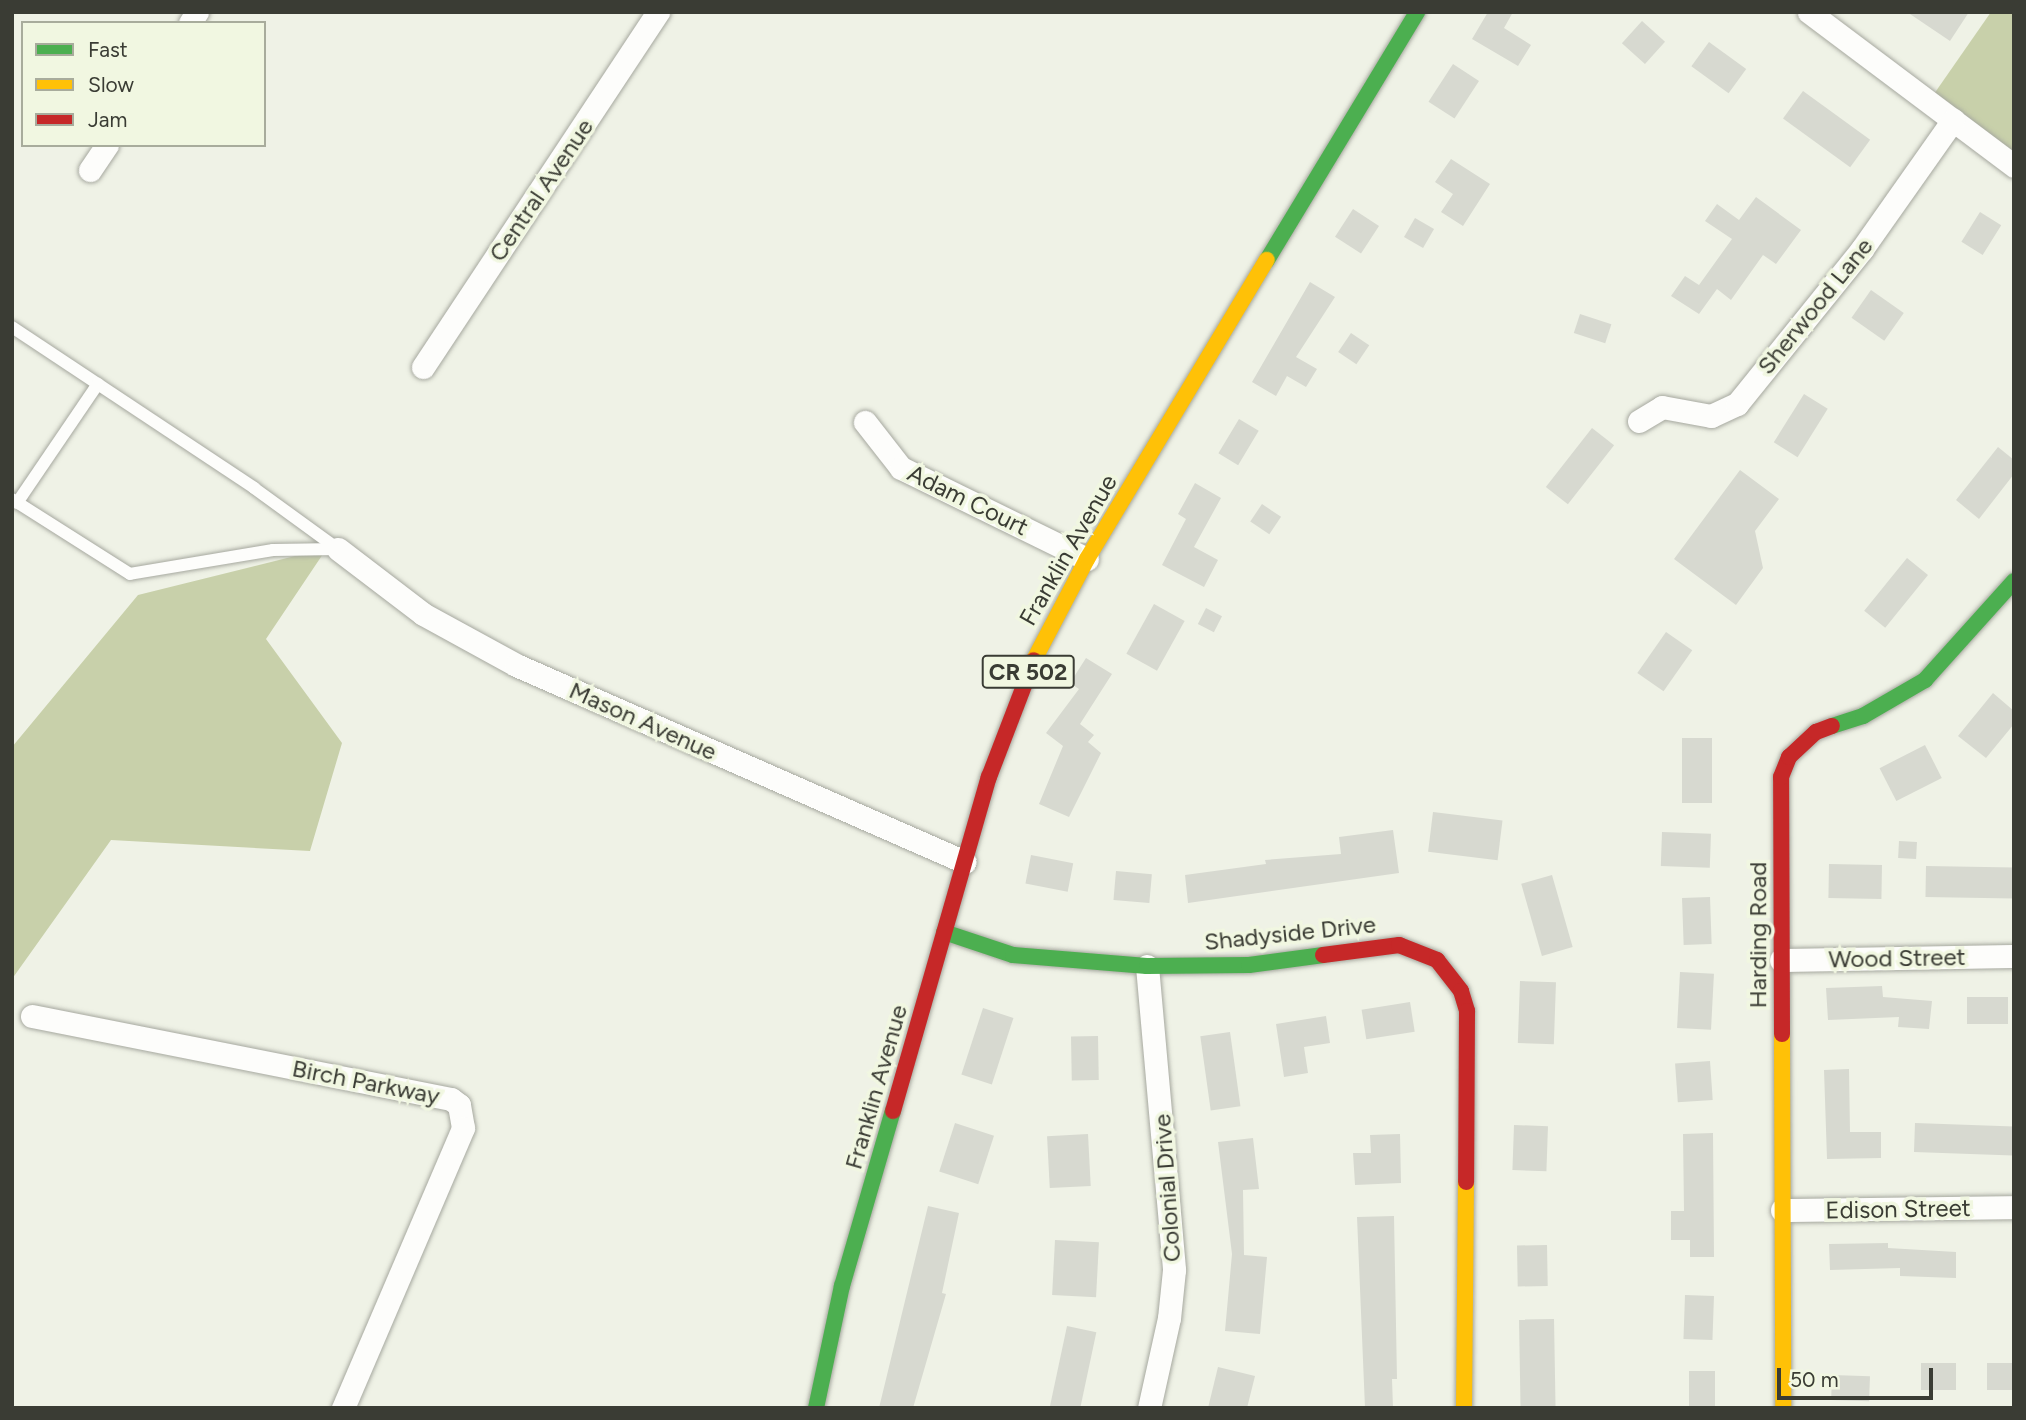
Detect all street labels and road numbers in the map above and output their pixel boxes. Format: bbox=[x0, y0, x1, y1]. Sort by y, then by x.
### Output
street label: Central Avenue bbox=[483, 113, 599, 267]
street label: Sherwood Lane bbox=[1751, 232, 1879, 380]
street label: Adam Court bbox=[903, 458, 1033, 542]
street label: Franklin Avenue bbox=[1013, 469, 1123, 631]
road number: CR 502 bbox=[981, 652, 1075, 692]
street label: Mason Avenue bbox=[565, 676, 721, 766]
street label: Harding Road bbox=[1744, 862, 1772, 1008]
street label: Shadyside Drive bbox=[1203, 910, 1377, 956]
street label: Wood Street bbox=[1828, 942, 1966, 974]
street label: Franklin Avenue bbox=[839, 1002, 913, 1172]
street label: Birch Parkway bbox=[290, 1054, 442, 1110]
street label: Colonial Drive bbox=[1147, 1113, 1187, 1263]
street label: Edison Street bbox=[1825, 1193, 1971, 1225]

